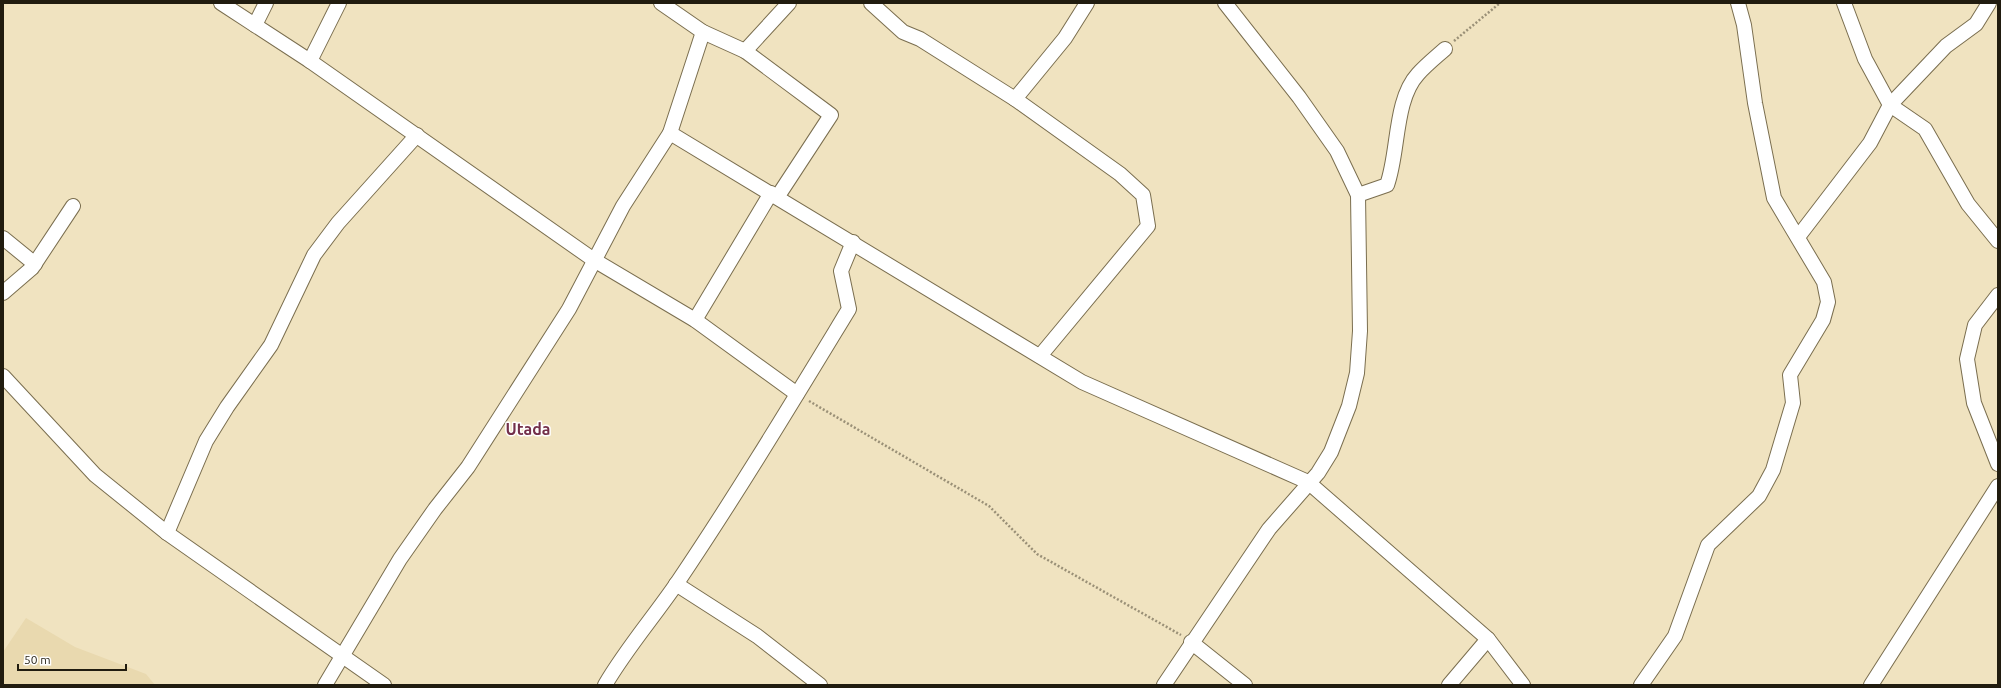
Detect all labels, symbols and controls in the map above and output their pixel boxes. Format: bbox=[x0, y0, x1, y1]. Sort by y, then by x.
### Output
district label: Utada bbox=[506, 420, 550, 438]
scale bar bbox=[18, 646, 126, 672]
text: 50 m bbox=[24, 653, 51, 666]

